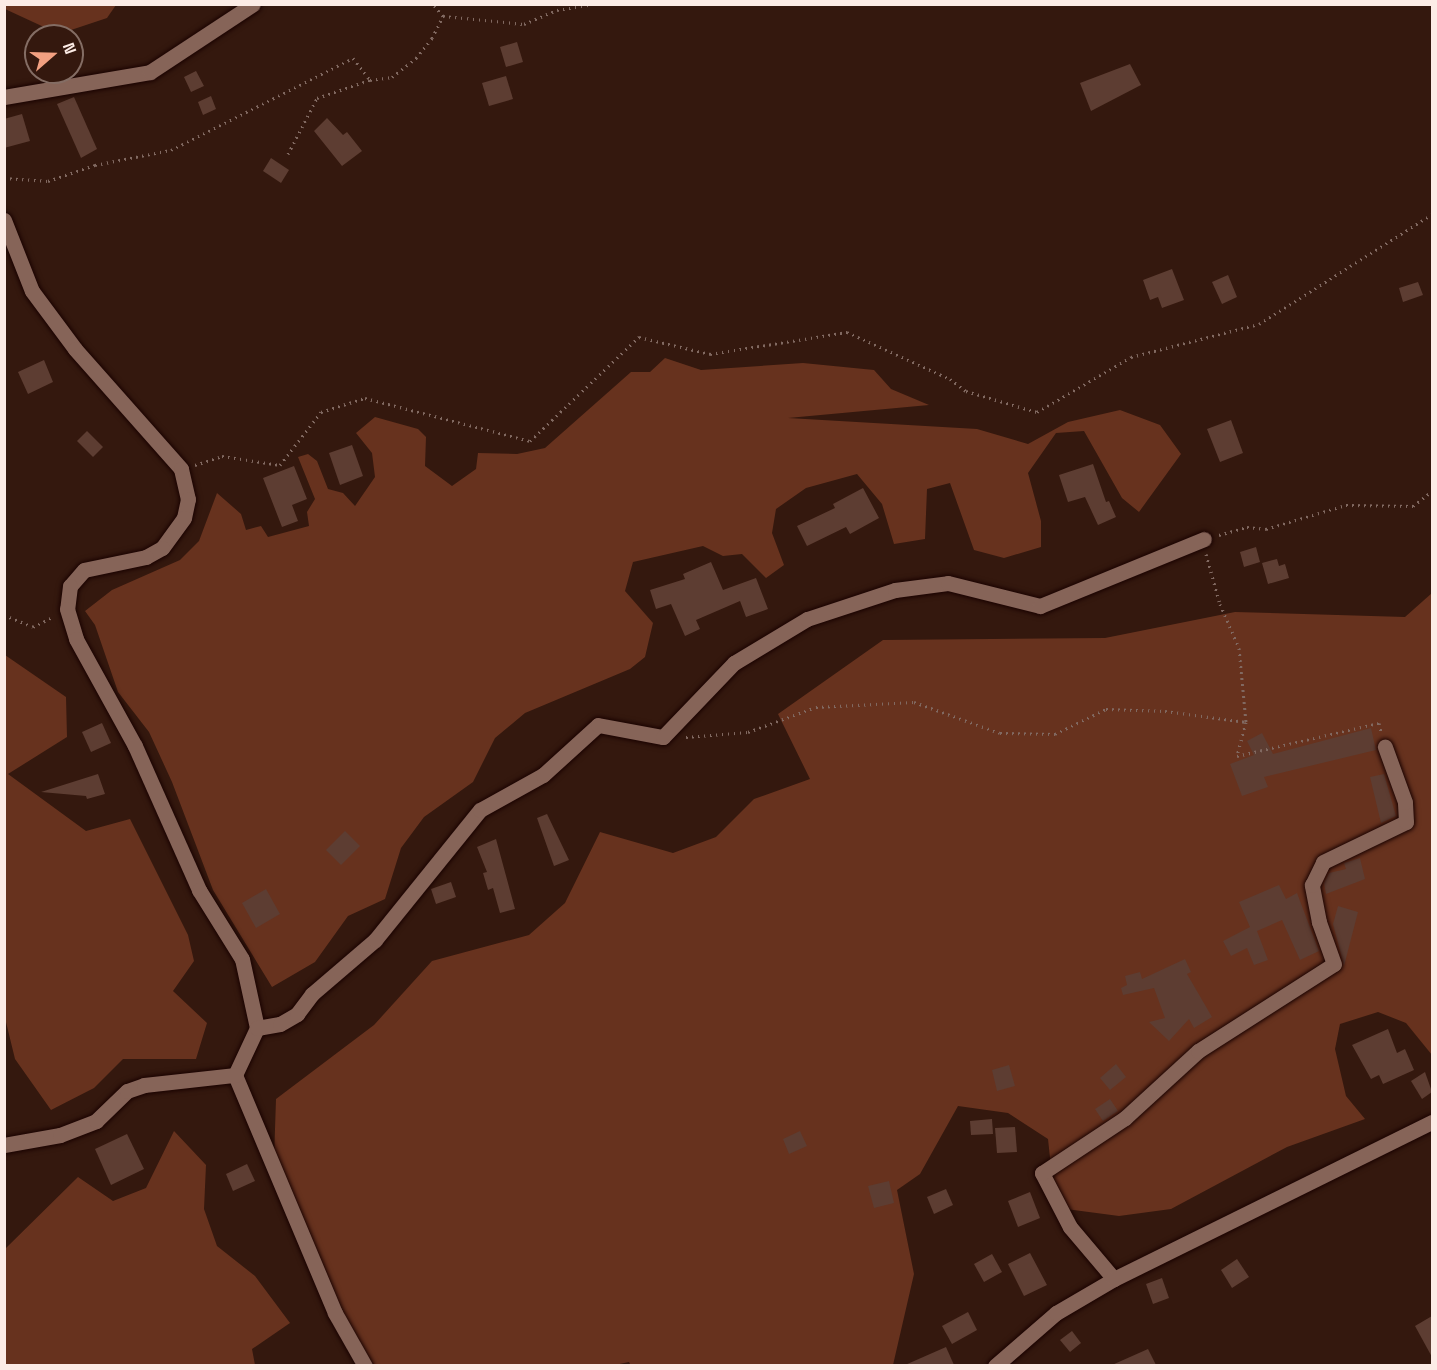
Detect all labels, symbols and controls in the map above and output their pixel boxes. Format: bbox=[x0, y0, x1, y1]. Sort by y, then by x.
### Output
north arrow bbox=[24, 24, 84, 84]
text: N bbox=[58, 40, 81, 57]

